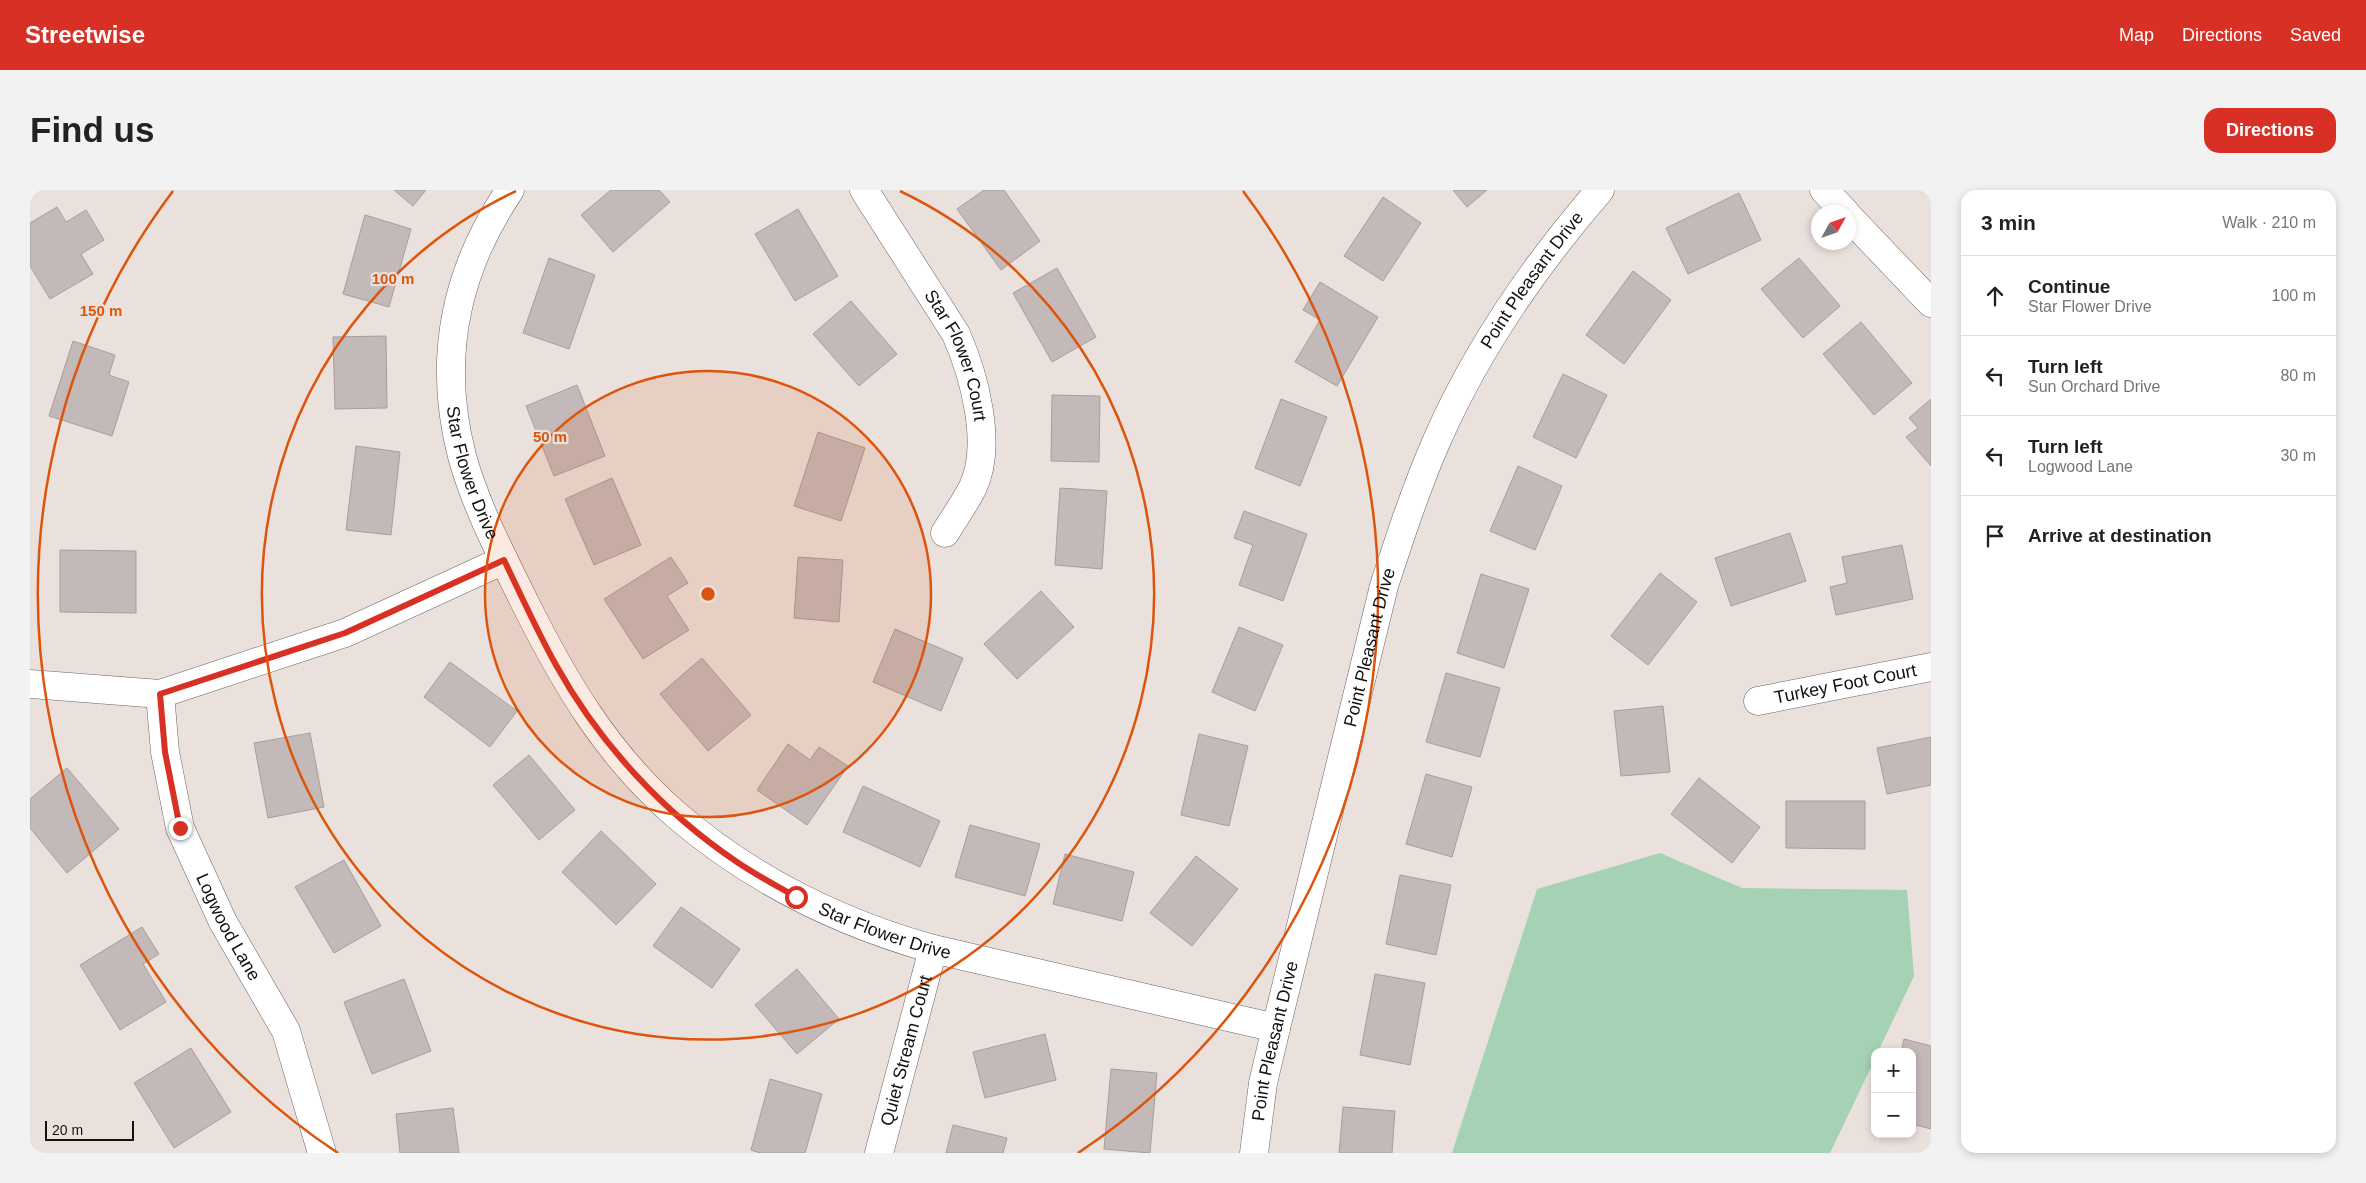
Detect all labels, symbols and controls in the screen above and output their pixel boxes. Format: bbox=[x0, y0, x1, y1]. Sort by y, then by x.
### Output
text: Streetwise bbox=[25, 21, 145, 48]
text: Map bbox=[2119, 25, 2154, 45]
text: Directions bbox=[2182, 25, 2262, 45]
text: Saved bbox=[2290, 25, 2341, 45]
button: Directions bbox=[2204, 108, 2336, 153]
text: Find us bbox=[30, 110, 154, 149]
north arrow bbox=[1811, 205, 1856, 250]
street label: Point Pleasant Drive bbox=[1477, 208, 1587, 352]
text: 3 min bbox=[1981, 211, 2036, 234]
text: Walk · 210 m bbox=[2222, 214, 2316, 231]
text: 100 m bbox=[372, 270, 414, 287]
text: Continue bbox=[2028, 276, 2110, 297]
icon: ahead bbox=[1981, 282, 2009, 310]
street label: Star Flower Court bbox=[920, 286, 990, 422]
text: 100 m bbox=[2272, 287, 2316, 304]
text: Star Flower Drive bbox=[2028, 298, 2152, 315]
text: 150 m bbox=[80, 302, 122, 319]
text: Turn left bbox=[2028, 356, 2103, 377]
icon: left bbox=[1981, 362, 2009, 390]
text: 80 m bbox=[2280, 367, 2316, 384]
text: Sun Orchard Drive bbox=[2028, 378, 2161, 395]
street label: Star Flower Drive bbox=[443, 405, 503, 543]
text: 50 m bbox=[533, 428, 567, 445]
text: Turn left bbox=[2028, 436, 2103, 457]
icon: left bbox=[1981, 442, 2009, 470]
text: 30 m bbox=[2280, 447, 2316, 464]
text: Logwood Lane bbox=[2028, 458, 2133, 475]
icon: arrive bbox=[1981, 522, 2009, 550]
text: Arrive at destination bbox=[2028, 525, 2212, 546]
street label: Point Pleasant Drive bbox=[1340, 565, 1399, 729]
centre of rings bbox=[699, 585, 717, 603]
street label: Turkey Foot Court bbox=[1773, 660, 1918, 708]
route end bbox=[169, 817, 192, 840]
street label: Logwood Lane bbox=[192, 870, 265, 984]
route start bbox=[785, 886, 808, 909]
street label: Star Flower Drive bbox=[815, 898, 953, 963]
street label: Point Pleasant Drive bbox=[1248, 959, 1302, 1122]
street label: Quiet Stream Court bbox=[877, 973, 936, 1128]
map controls bbox=[1871, 1048, 1916, 1138]
button: + bbox=[1871, 1048, 1916, 1093]
button: − bbox=[1871, 1093, 1916, 1138]
scale bar bbox=[45, 1118, 134, 1141]
text: 20 m bbox=[52, 1122, 83, 1138]

